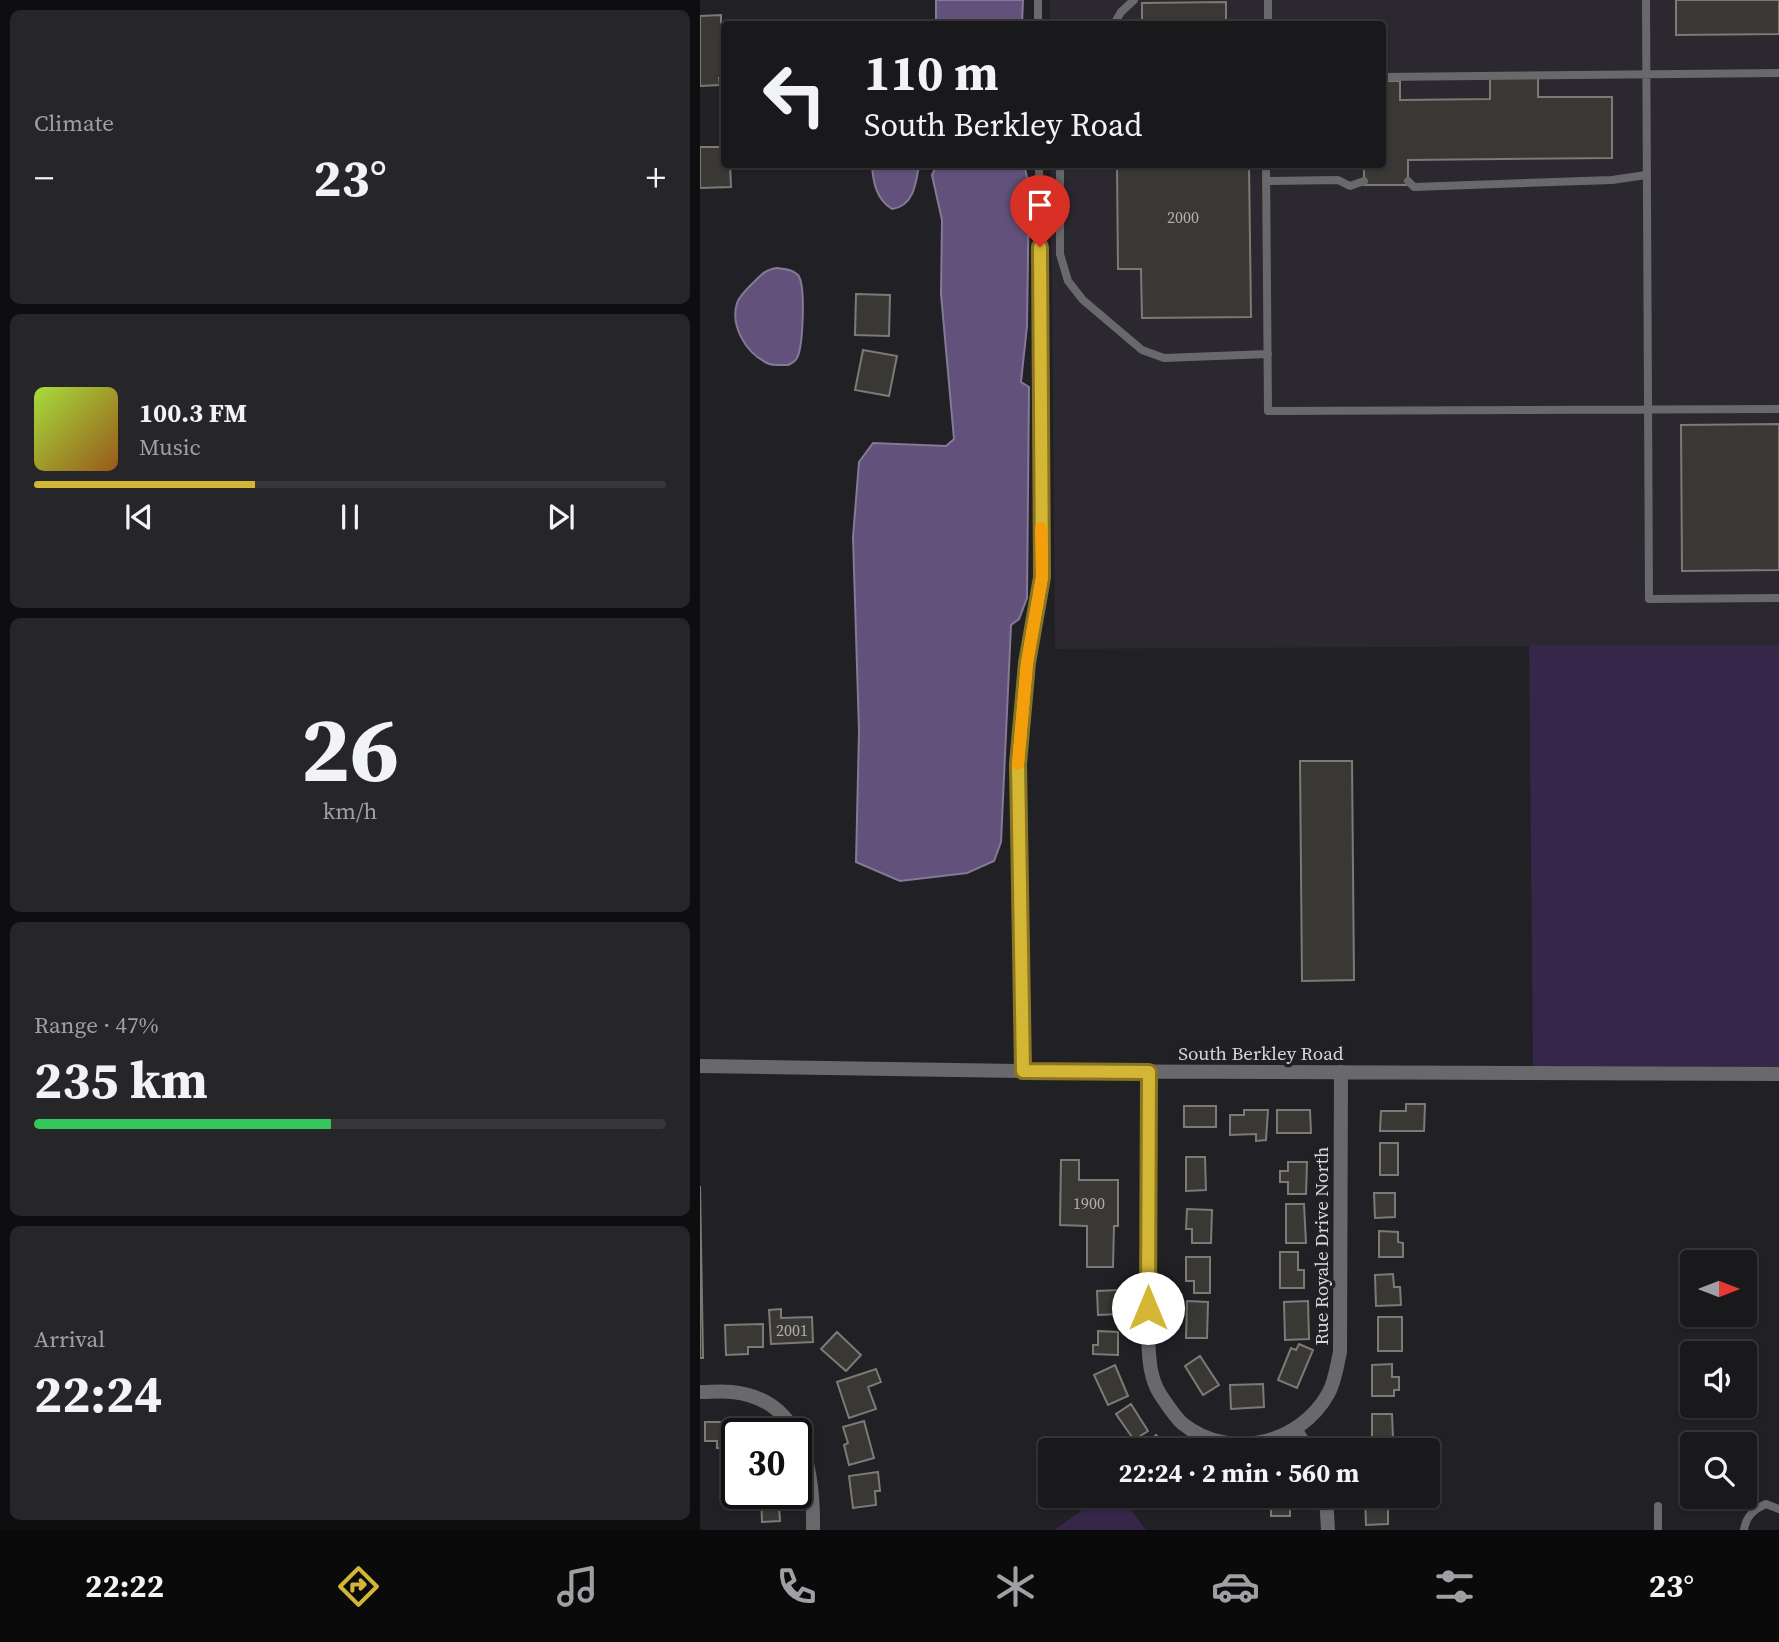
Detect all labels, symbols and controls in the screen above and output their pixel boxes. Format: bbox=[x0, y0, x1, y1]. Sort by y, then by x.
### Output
text: 110 m bbox=[864, 39, 999, 106]
icon: left bbox=[749, 49, 840, 140]
text: South Berkley Road bbox=[864, 103, 1142, 147]
text: Climate bbox=[34, 107, 114, 139]
text: 23° bbox=[313, 142, 387, 213]
text: − bbox=[34, 152, 54, 204]
text: + bbox=[646, 152, 666, 204]
pin bbox=[1010, 175, 1070, 247]
icon: arrive bbox=[1021, 186, 1059, 224]
house number: 2000 bbox=[1167, 206, 1199, 228]
text: 100.3 FM bbox=[139, 395, 247, 431]
text: Music bbox=[139, 431, 201, 463]
icon: previous bbox=[120, 498, 158, 536]
icon: pause bbox=[331, 498, 369, 536]
icon: next bbox=[542, 498, 580, 536]
text: 26 bbox=[301, 687, 399, 811]
text: km/h bbox=[323, 795, 377, 827]
text: Range · 47% bbox=[34, 1009, 159, 1041]
street label: South Berkley Road bbox=[1178, 1040, 1344, 1066]
text: 235 km bbox=[34, 1044, 208, 1115]
street label: Rue Royale Drive North bbox=[1308, 1147, 1334, 1345]
house number: 1900 bbox=[1073, 1192, 1105, 1214]
north arrow bbox=[1680, 1250, 1757, 1326]
map controls bbox=[1680, 1250, 1757, 1509]
position arrow bbox=[1111, 1271, 1185, 1345]
house number: 2001 bbox=[776, 1319, 808, 1341]
text: Arrival bbox=[34, 1323, 105, 1355]
button: sound bbox=[1680, 1341, 1757, 1418]
text: 22:24 bbox=[34, 1358, 162, 1429]
speed limit sign: 30 bbox=[721, 1418, 812, 1509]
button: search bbox=[1680, 1432, 1757, 1509]
text: 22:24 · 2 min · 560 m bbox=[1119, 1455, 1359, 1491]
icon: directions bbox=[334, 1562, 383, 1611]
icon: music bbox=[553, 1562, 602, 1611]
icon: phone bbox=[772, 1562, 821, 1611]
icon: climate bbox=[991, 1562, 1040, 1611]
icon: car bbox=[1211, 1562, 1260, 1611]
icon: filters bbox=[1430, 1562, 1479, 1611]
text: 22:22 bbox=[85, 1564, 164, 1608]
text: 23° bbox=[1649, 1564, 1694, 1608]

